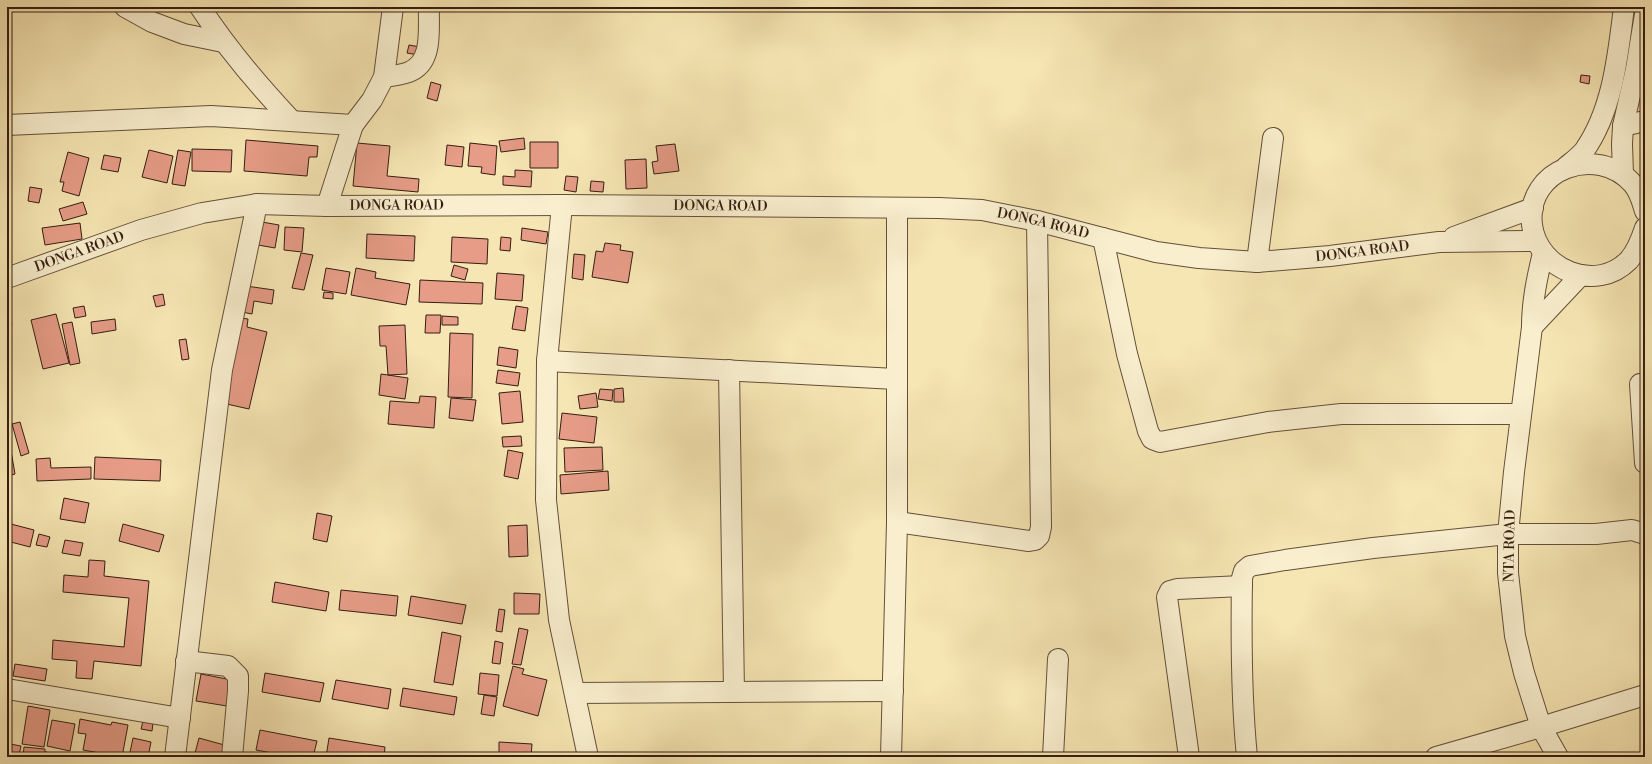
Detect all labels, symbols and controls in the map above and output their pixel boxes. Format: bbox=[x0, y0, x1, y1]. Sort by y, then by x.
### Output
street label: DONGA ROAD bbox=[349, 197, 444, 215]
street label: DONGA ROAD bbox=[673, 197, 768, 216]
street label: DONGA ROAD bbox=[995, 204, 1091, 243]
street label: DONGA ROAD bbox=[32, 228, 127, 276]
street label: DONGA ROAD bbox=[1315, 237, 1410, 266]
street label: NTA ROAD bbox=[1500, 509, 1520, 583]

